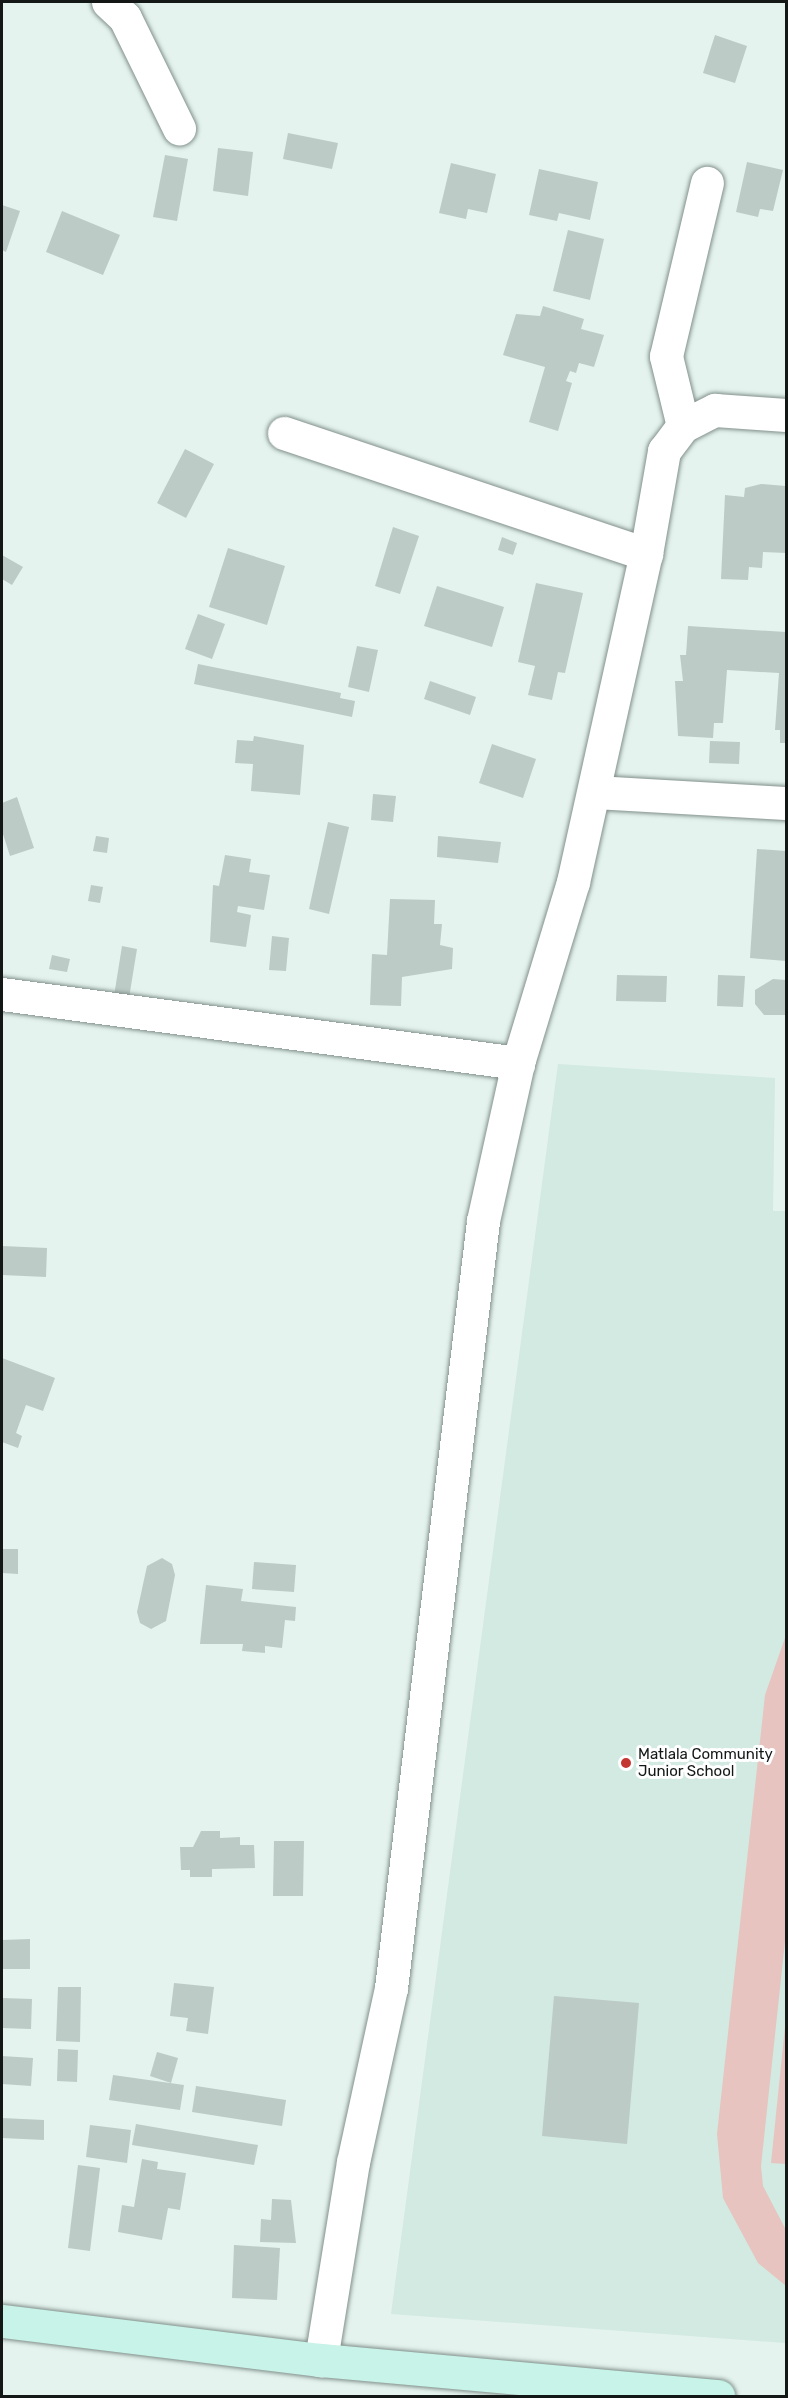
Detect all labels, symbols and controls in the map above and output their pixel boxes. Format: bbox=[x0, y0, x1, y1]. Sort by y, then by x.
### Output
place label: Matlala Community Junior School bbox=[638, 1745, 773, 1780]
marker: Matlala Community Junior School bbox=[619, 1756, 633, 1770]

